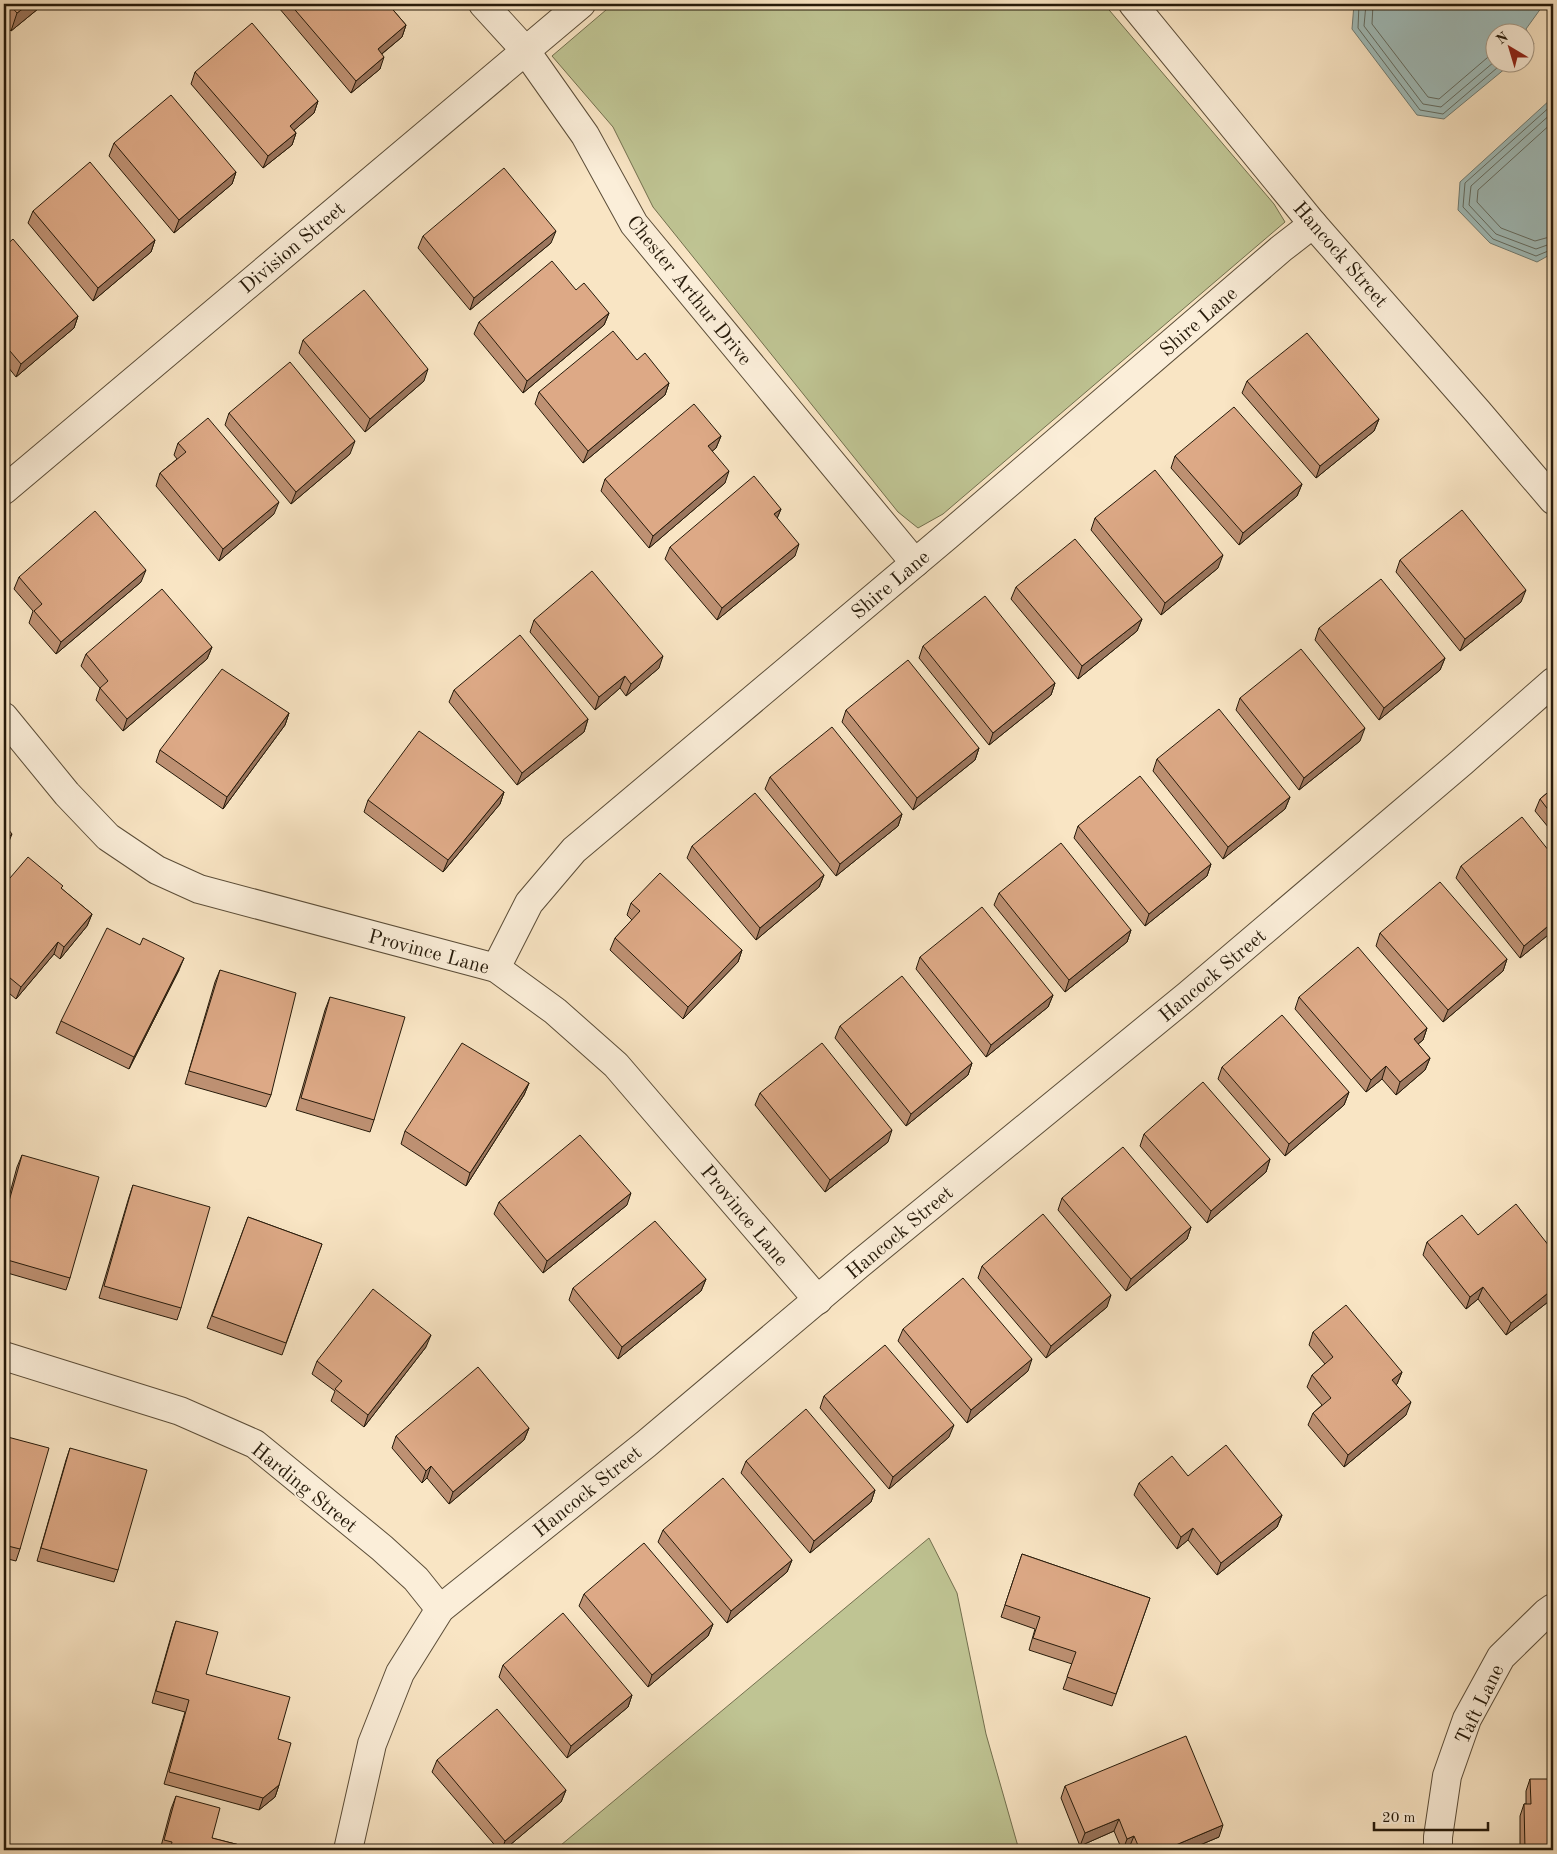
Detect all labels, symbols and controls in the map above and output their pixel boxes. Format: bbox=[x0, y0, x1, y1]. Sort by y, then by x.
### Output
north arrow bbox=[1484, 22, 1534, 72]
text: N bbox=[1494, 30, 1511, 47]
street label: Division Street bbox=[237, 199, 350, 298]
street label: Hancock Street bbox=[1288, 199, 1391, 312]
street label: Chester Arthur Drive bbox=[622, 213, 755, 370]
street label: Shire Lane bbox=[1157, 284, 1242, 361]
street label: Shire Lane bbox=[848, 547, 934, 624]
street label: Hancock Street bbox=[1156, 926, 1271, 1027]
street label: Province Lane bbox=[366, 927, 491, 979]
street label: Province Lane bbox=[696, 1162, 791, 1270]
street label: Hancock Street bbox=[843, 1183, 958, 1284]
street label: Harding Street bbox=[247, 1440, 361, 1537]
street label: Hancock Street bbox=[530, 1443, 646, 1542]
street label: Taft Lane bbox=[1453, 1662, 1509, 1748]
scale bar bbox=[1374, 1799, 1488, 1831]
text: 20 m bbox=[1382, 1811, 1416, 1826]

